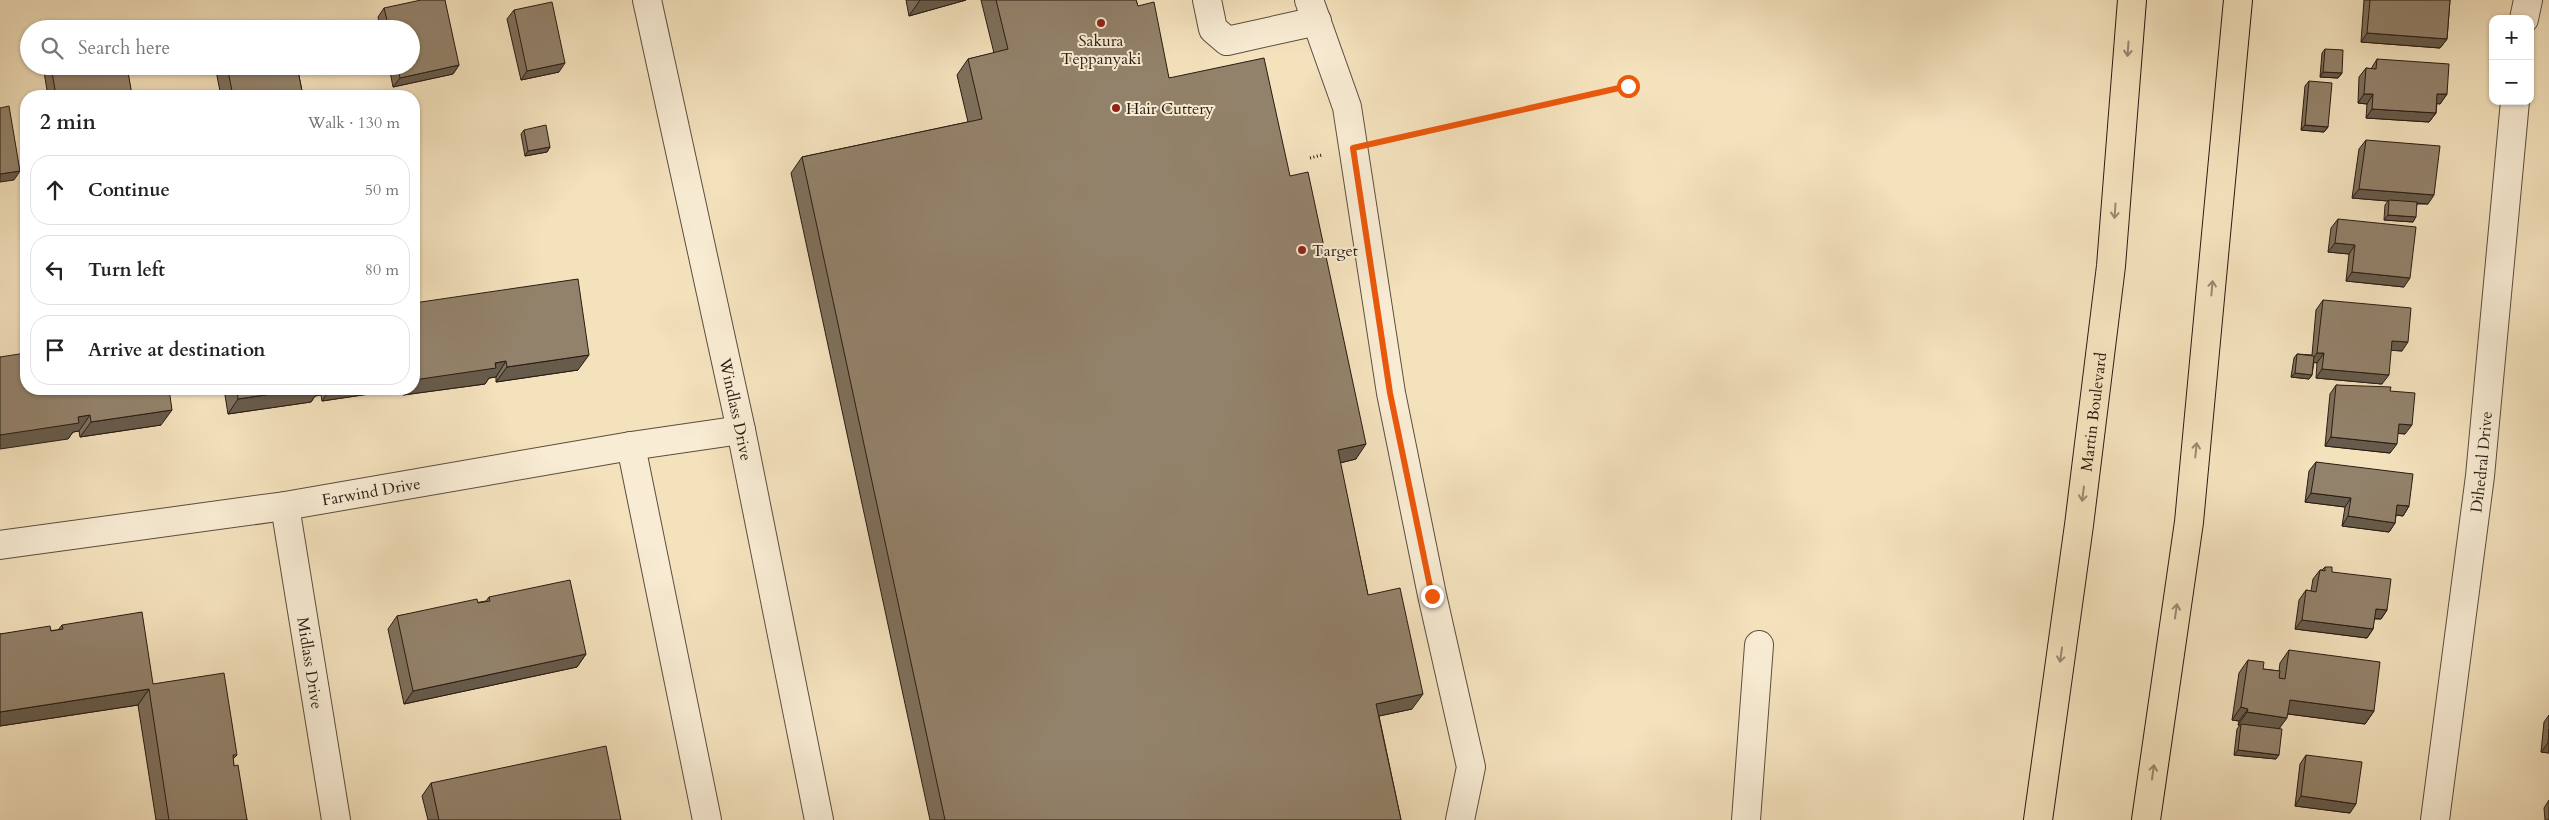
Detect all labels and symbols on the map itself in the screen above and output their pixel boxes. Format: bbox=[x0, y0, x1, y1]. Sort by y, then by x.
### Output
marker: Sakura Teppanyaki bbox=[1095, 17, 1107, 29]
place label: Sakura Teppanyaki bbox=[1061, 30, 1142, 70]
one-way arrow bbox=[2123, 40, 2132, 56]
route start bbox=[1617, 75, 1640, 98]
place label: Hair Cuttery bbox=[1126, 98, 1214, 120]
marker: Hair Cuttery bbox=[1110, 102, 1122, 114]
one-way arrow bbox=[2111, 202, 2120, 218]
place label: Target bbox=[1312, 240, 1358, 262]
marker: Target bbox=[1296, 244, 1308, 256]
one-way arrow bbox=[2207, 280, 2217, 296]
street label: Martin Boulevard bbox=[2076, 351, 2112, 473]
street label: Windlass Drive bbox=[713, 355, 757, 463]
street label: Dihedral Drive bbox=[2465, 410, 2498, 514]
one-way arrow bbox=[2191, 442, 2201, 458]
street label: Farwind Drive bbox=[320, 473, 422, 511]
one-way arrow bbox=[2078, 485, 2088, 501]
route end bbox=[1421, 585, 1444, 608]
one-way arrow bbox=[2172, 603, 2182, 619]
street label: Midlass Drive bbox=[291, 616, 328, 711]
one-way arrow bbox=[2056, 646, 2066, 662]
one-way arrow bbox=[2148, 764, 2158, 780]

